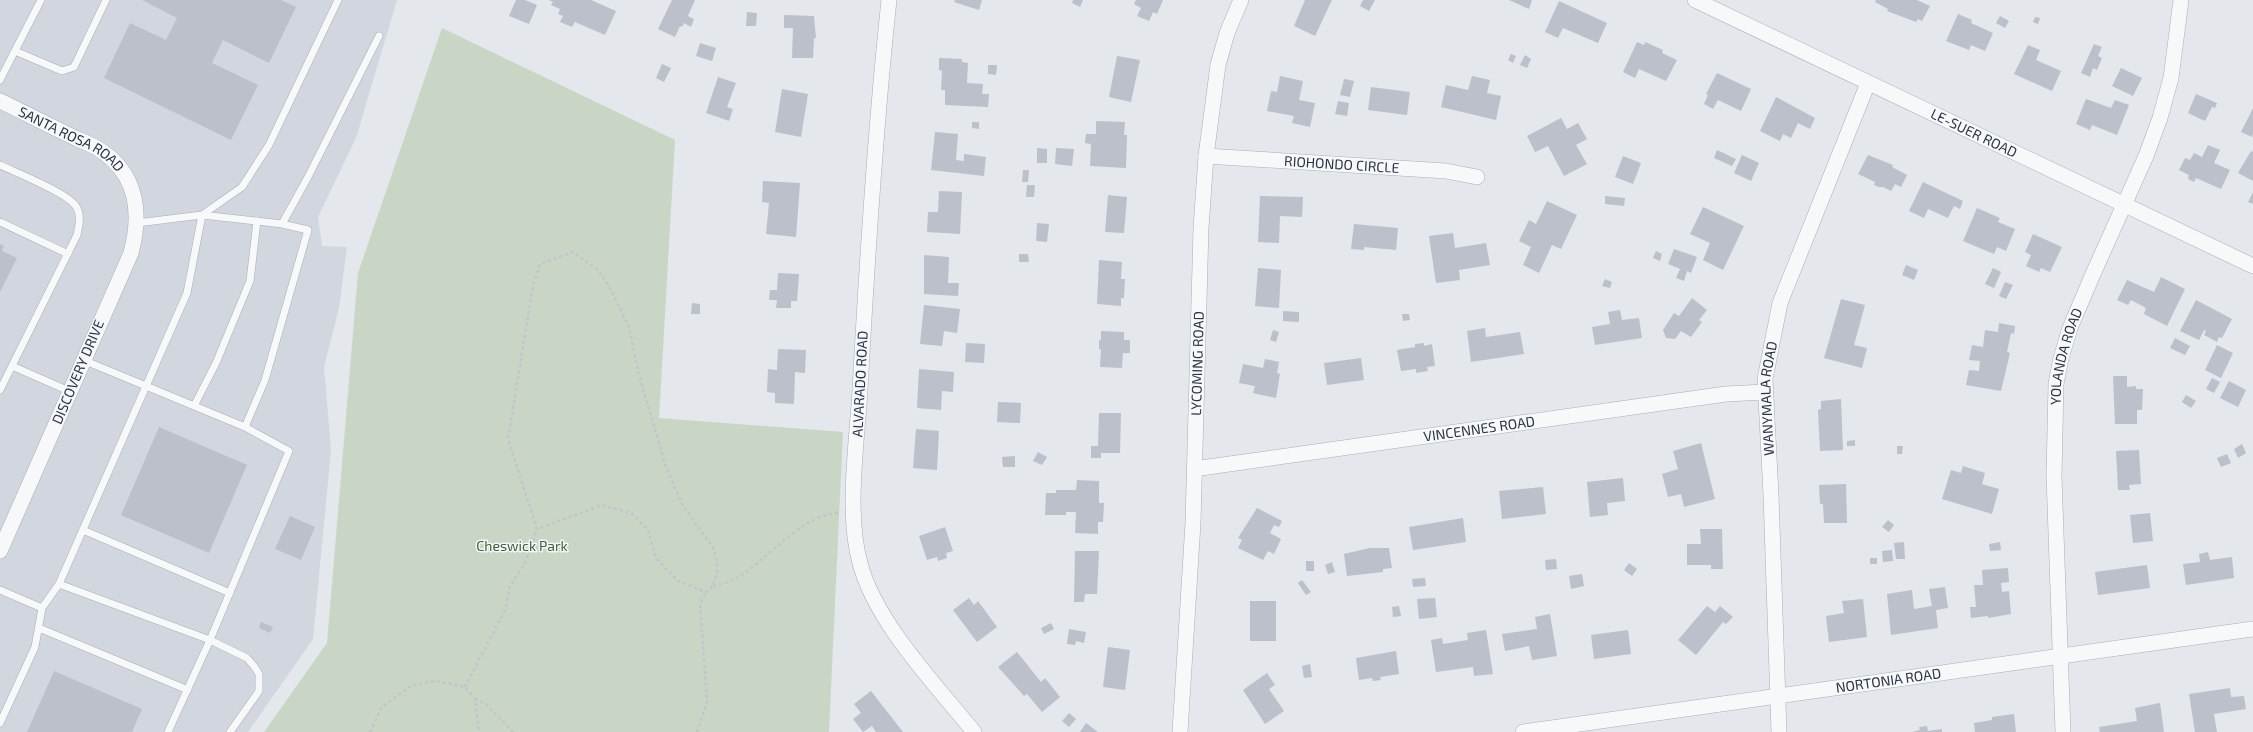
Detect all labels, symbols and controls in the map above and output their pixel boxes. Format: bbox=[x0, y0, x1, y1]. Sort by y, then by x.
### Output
street label: SANTA ROSA ROAD bbox=[16, 102, 128, 175]
street label: LE-SUER ROAD bbox=[1928, 105, 2020, 160]
street label: RIOHONDO CIRCLE bbox=[1284, 152, 1400, 176]
street label: YOLANDA ROAD bbox=[2047, 305, 2086, 405]
street label: LYCOMING ROAD bbox=[1187, 311, 1207, 416]
street label: DISCOVERY DRIVE bbox=[48, 317, 107, 426]
street label: ALVARADO ROAD bbox=[848, 330, 871, 438]
street label: WANYMALA ROAD bbox=[1756, 340, 1780, 456]
street label: VINCENNES ROAD bbox=[1422, 412, 1536, 445]
park label: Cheswick Park bbox=[476, 537, 568, 554]
street label: NORTONIA ROAD bbox=[1835, 664, 1942, 696]

